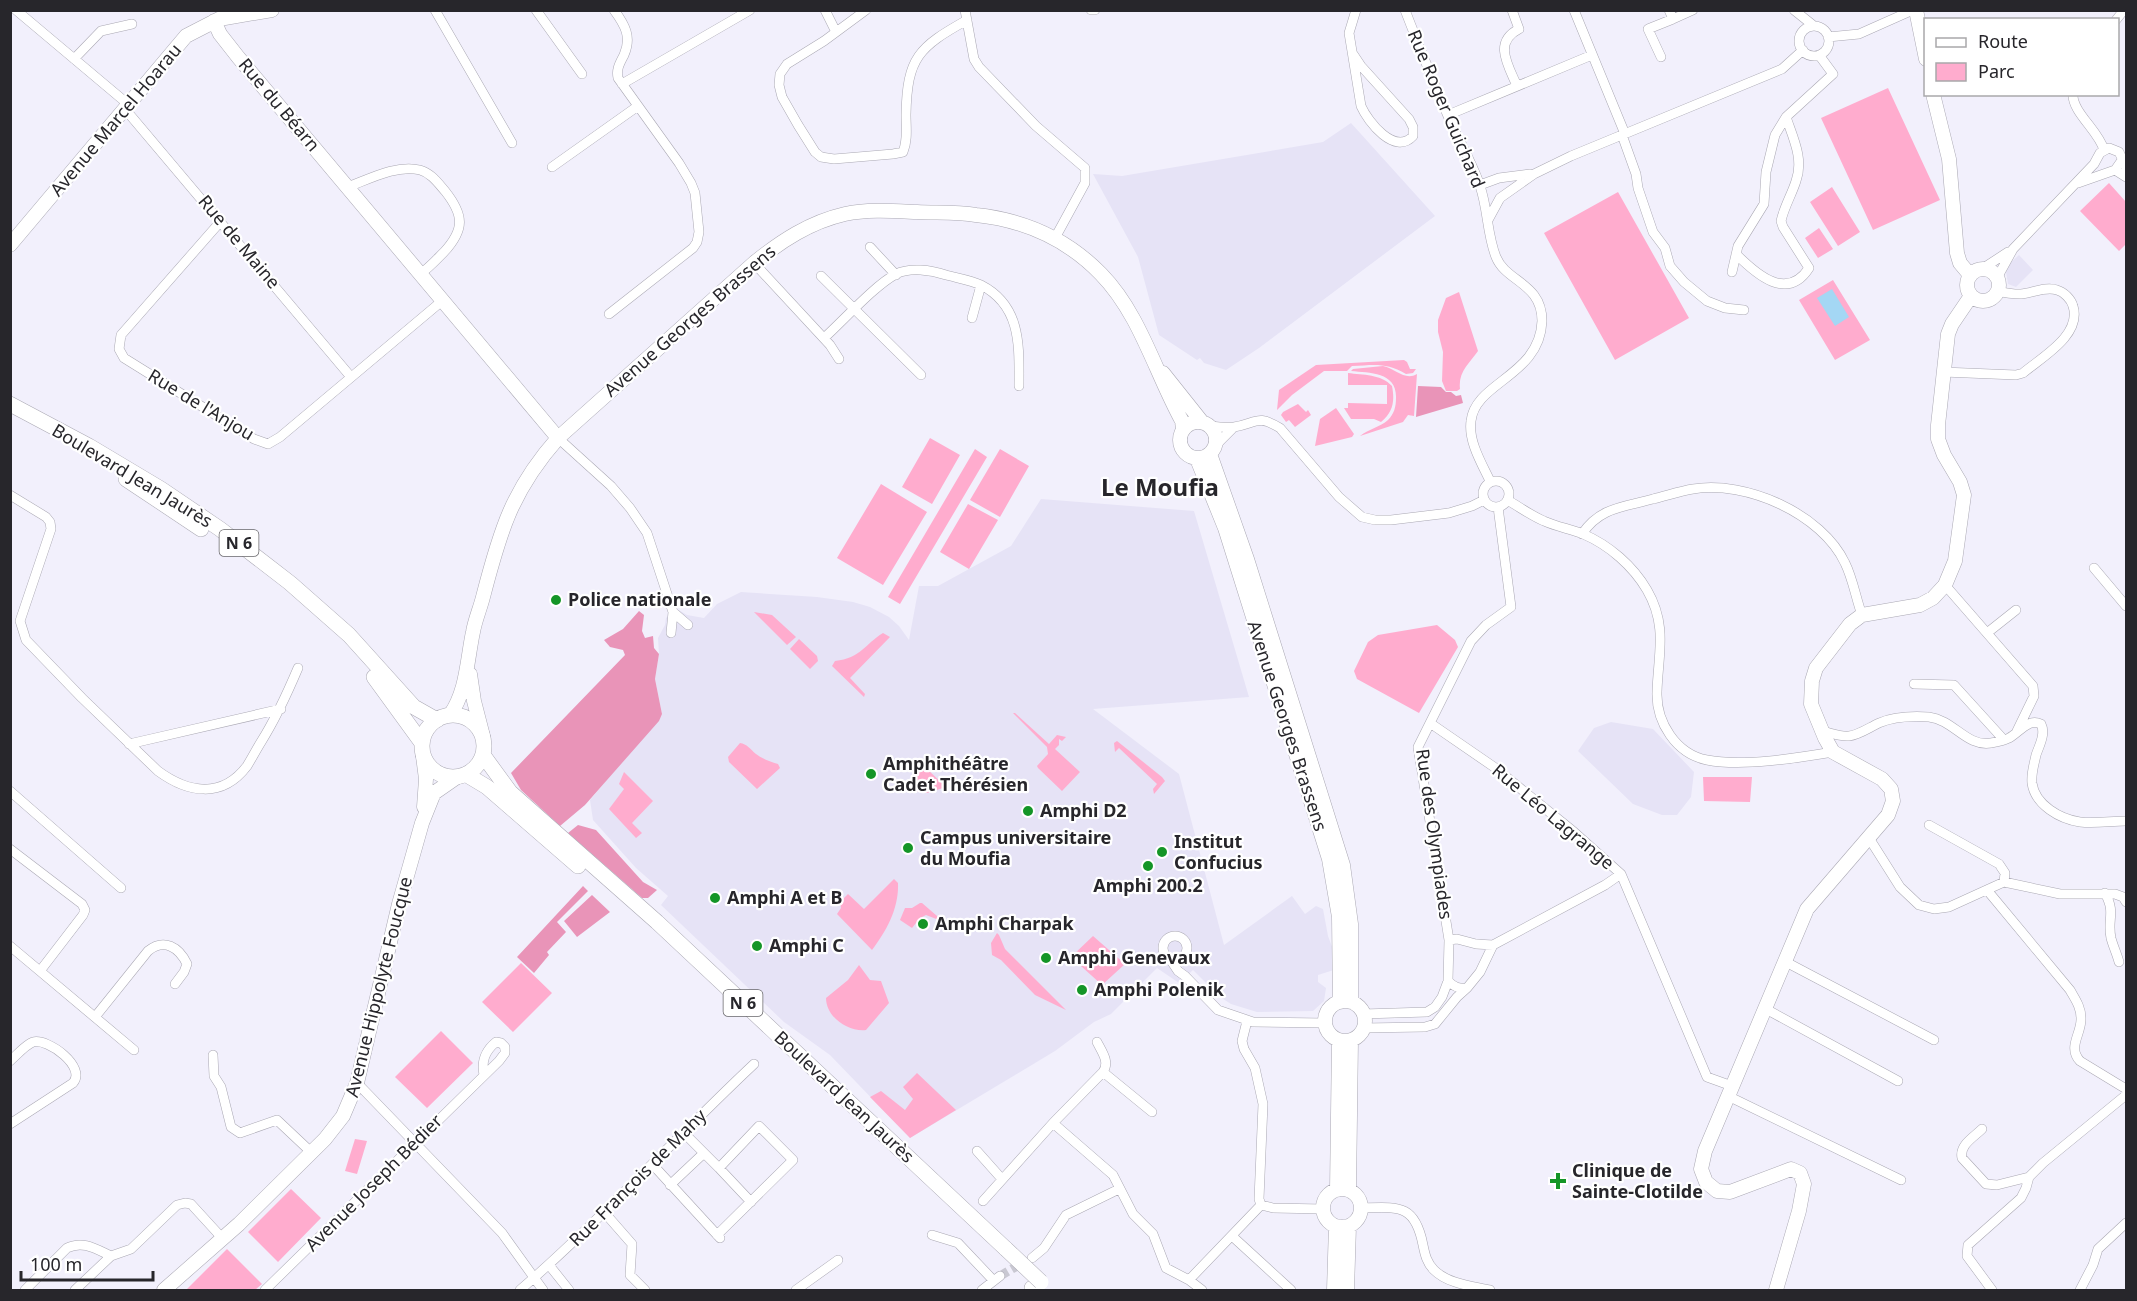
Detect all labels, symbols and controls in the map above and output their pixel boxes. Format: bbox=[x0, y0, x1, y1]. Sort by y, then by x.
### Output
legend bbox=[1924, 18, 2119, 96]
street label: Rue Roger Guichard bbox=[1403, 26, 1491, 191]
text: Route bbox=[1978, 29, 2028, 53]
street label: Avenue Marcel Hoarau bbox=[44, 38, 186, 201]
street label: Rue du Béarn bbox=[234, 53, 326, 156]
text: Parc bbox=[1978, 59, 2015, 83]
street label: Rue de Maine bbox=[193, 189, 286, 293]
street label: Avenue Georges Brassens bbox=[599, 239, 780, 401]
street label: Rue de l'Anjou bbox=[144, 363, 259, 445]
street label: Boulevard Jean Jaurès bbox=[48, 418, 217, 533]
district label: Le Moufia bbox=[1101, 470, 1219, 503]
road number: N 6 bbox=[220, 530, 258, 556]
place label: Police nationale bbox=[568, 587, 711, 611]
marker: Police nationale bbox=[549, 593, 563, 607]
street label: Avenue Georges Brassens bbox=[1243, 617, 1333, 834]
street label: Rue des Olympiades bbox=[1411, 747, 1459, 921]
place label: Amphithéâtre Cadet Thérésien bbox=[883, 751, 1028, 796]
street label: Rue Léo Lagrange bbox=[1488, 758, 1620, 874]
marker: Amphithéâtre Cadet Thérésien bbox=[864, 767, 878, 781]
place label: Amphi D2 bbox=[1040, 798, 1127, 822]
marker: Amphi D2 bbox=[1021, 804, 1035, 818]
place label: Campus universitaire du Moufia bbox=[920, 825, 1111, 870]
place label: Institut Confucius bbox=[1174, 829, 1263, 874]
marker: Campus universitaire du Moufia bbox=[901, 841, 915, 855]
marker: Institut Confucius bbox=[1155, 845, 1169, 859]
marker: Amphi 200.2 bbox=[1141, 859, 1155, 873]
place label: Amphi 200.2 bbox=[1093, 873, 1203, 897]
street label: Avenue Hippolyte Foucque bbox=[339, 874, 417, 1099]
place label: Amphi A et B bbox=[727, 885, 843, 909]
marker: Amphi A et B bbox=[708, 891, 722, 905]
place label: Amphi Charpak bbox=[935, 911, 1074, 935]
marker: Amphi Charpak bbox=[916, 917, 930, 931]
place label: Amphi C bbox=[769, 933, 844, 957]
marker: Amphi C bbox=[750, 939, 764, 953]
place label: Amphi Genevaux bbox=[1058, 945, 1211, 969]
marker: Amphi Genevaux bbox=[1039, 951, 1053, 965]
place label: Amphi Polenik bbox=[1094, 977, 1225, 1001]
marker: Amphi Polenik bbox=[1075, 983, 1089, 997]
road number: N 6 bbox=[724, 990, 762, 1016]
street label: Boulevard Jean Jaurès bbox=[770, 1025, 920, 1168]
street label: Rue François de Mahy bbox=[563, 1103, 712, 1251]
street label: Avenue Joseph Bédier bbox=[300, 1108, 447, 1256]
place label: Clinique de Sainte-Clotilde bbox=[1572, 1158, 1703, 1203]
marker: Clinique de Sainte-Clotilde bbox=[1549, 1172, 1567, 1190]
scale bar bbox=[21, 1244, 153, 1282]
text: 100 m bbox=[30, 1252, 82, 1276]

